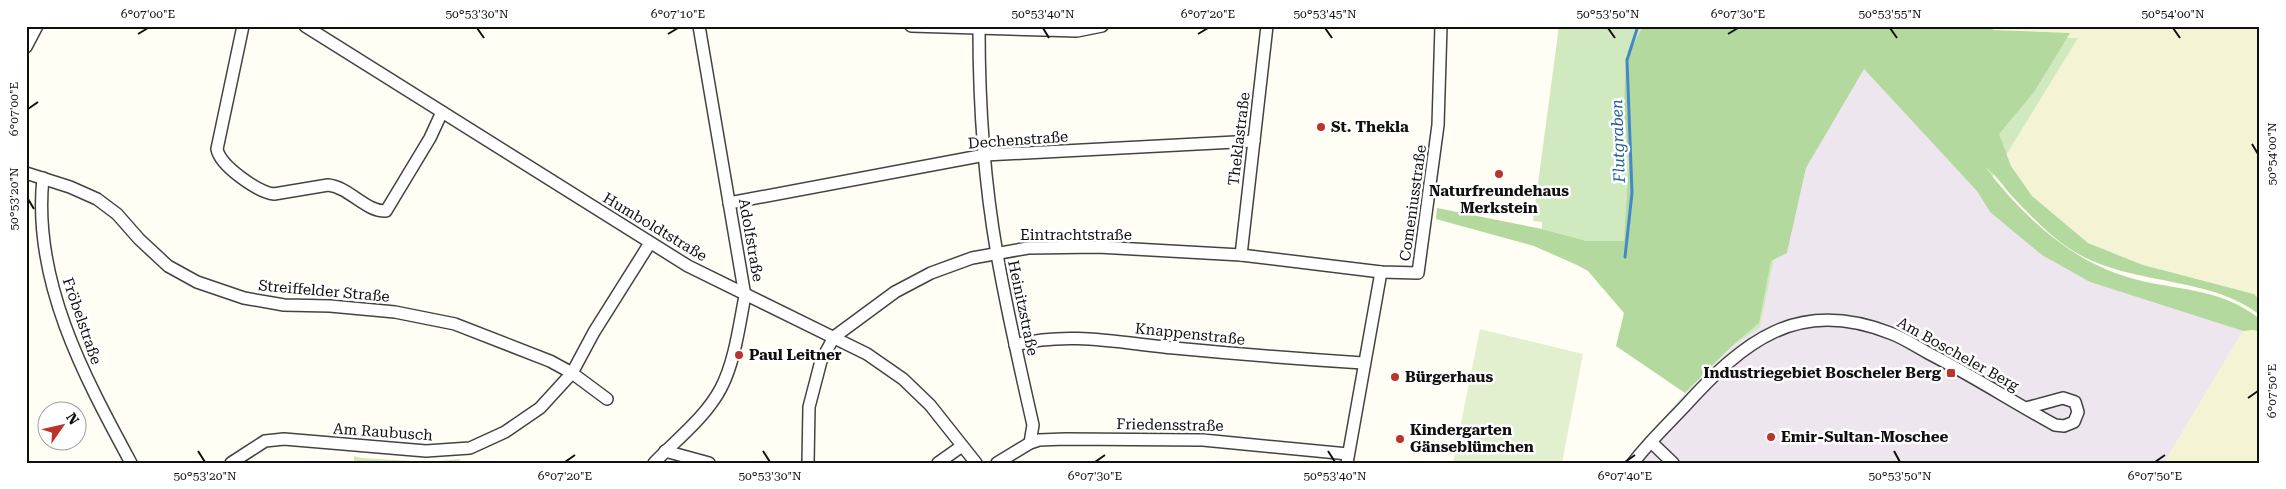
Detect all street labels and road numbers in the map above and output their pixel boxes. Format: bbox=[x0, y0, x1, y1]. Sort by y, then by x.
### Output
street label: Theklastraße bbox=[1224, 91, 1254, 187]
street label: Dechenstraße bbox=[967, 128, 1069, 152]
street label: Comeniusstraße bbox=[1396, 144, 1430, 262]
street label: Humboldtstraße bbox=[600, 189, 710, 265]
street label: Adolfstraße bbox=[735, 197, 767, 283]
street label: Eintrachtstraße bbox=[1020, 226, 1132, 244]
street label: Heinitzstraße bbox=[1004, 259, 1042, 357]
street label: Fröbelstraße bbox=[59, 275, 105, 367]
street label: Streiffelder Straße bbox=[258, 276, 390, 306]
street label: Am Boscheler Berg bbox=[1894, 313, 2022, 395]
street label: Knappenstraße bbox=[1134, 319, 1246, 349]
street label: Friedensstraße bbox=[1116, 415, 1224, 435]
street label: Am Raubusch bbox=[333, 420, 434, 444]

